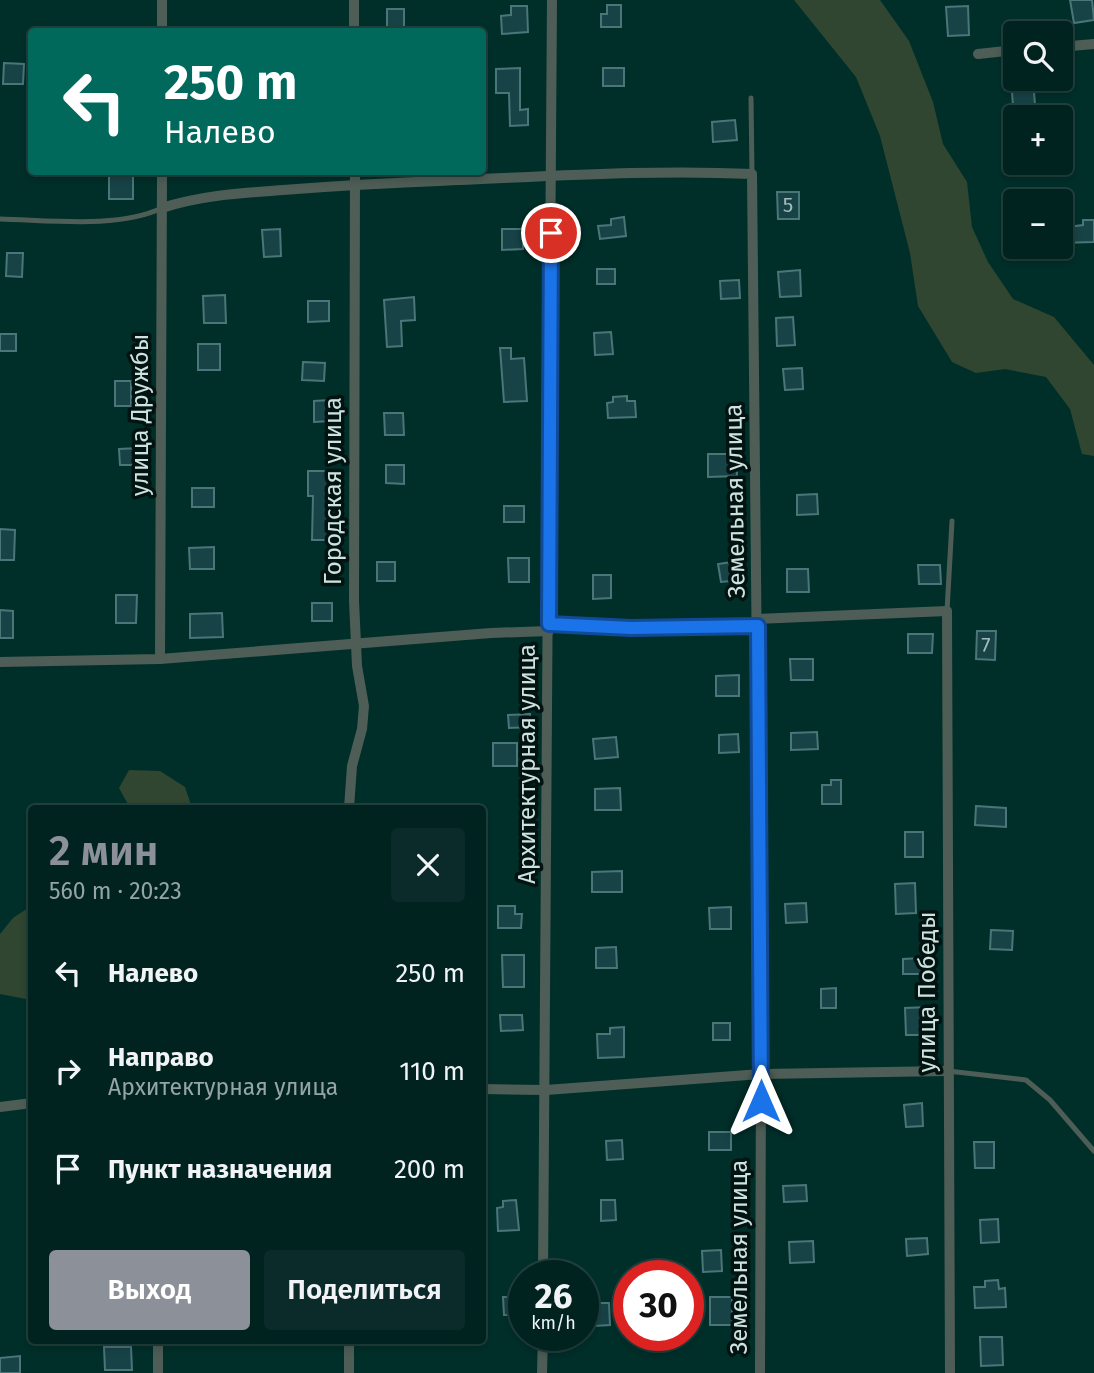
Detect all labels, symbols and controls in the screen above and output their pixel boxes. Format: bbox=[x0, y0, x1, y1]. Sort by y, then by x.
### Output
map controls bbox=[1003, 21, 1073, 259]
button: search bbox=[1003, 21, 1073, 91]
text: 250 m bbox=[164, 53, 297, 112]
icon: left bbox=[49, 56, 140, 147]
button: + bbox=[1003, 105, 1073, 175]
text: Налево bbox=[164, 113, 276, 151]
button: − bbox=[1003, 189, 1073, 259]
house number: 5 bbox=[783, 192, 793, 218]
pin bbox=[521, 203, 581, 263]
icon: arrive bbox=[532, 214, 570, 252]
street label: улица Дружбы bbox=[126, 334, 154, 496]
street label: Городская улица bbox=[319, 397, 347, 585]
street label: Земельная улица bbox=[719, 404, 751, 598]
house number: 7 bbox=[981, 632, 991, 658]
street label: Архитектурная улица bbox=[513, 644, 541, 884]
text: 2 мин bbox=[49, 826, 159, 876]
button: close bbox=[391, 828, 465, 902]
text: 560 m · 20:23 bbox=[49, 877, 182, 905]
street label: улица Победы bbox=[913, 911, 941, 1073]
icon: left bbox=[49, 954, 87, 992]
text: Налево bbox=[108, 958, 198, 989]
text: 250 m bbox=[395, 958, 465, 989]
text: Направо bbox=[108, 1042, 214, 1073]
icon: right bbox=[49, 1052, 87, 1090]
text: 110 m bbox=[399, 1056, 465, 1087]
position arrow bbox=[724, 1064, 798, 1138]
text: Архитектурная улица bbox=[108, 1073, 338, 1101]
icon: arrive bbox=[49, 1150, 87, 1188]
text: Пункт назначения bbox=[108, 1154, 332, 1185]
text: 200 m bbox=[394, 1154, 465, 1185]
street label: Земельная улица bbox=[725, 1160, 753, 1354]
button: Выход bbox=[49, 1250, 250, 1330]
button: Поделиться bbox=[264, 1250, 465, 1330]
speed limit sign: 30 bbox=[613, 1260, 704, 1351]
text: 26 bbox=[535, 1275, 572, 1317]
text: km/h bbox=[531, 1312, 576, 1334]

